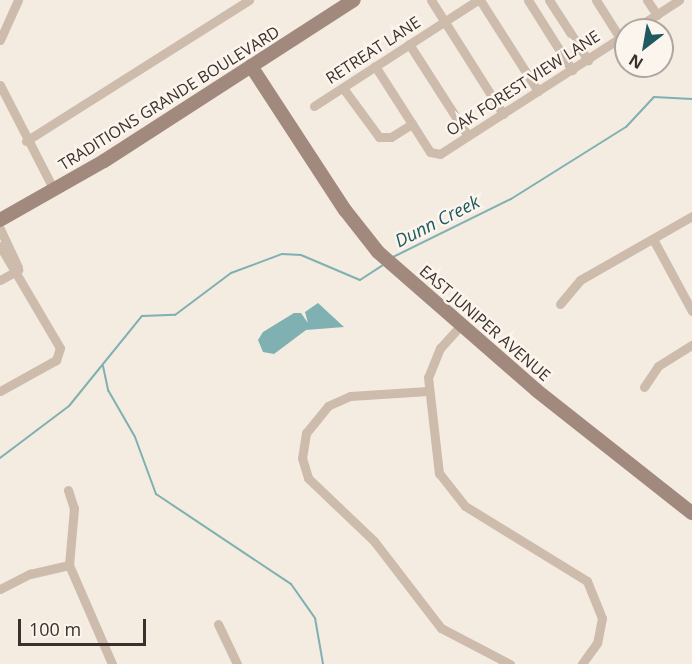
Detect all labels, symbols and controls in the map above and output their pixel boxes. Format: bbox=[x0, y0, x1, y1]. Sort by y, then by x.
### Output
street label: RETREAT LANE bbox=[322, 12, 424, 88]
north arrow bbox=[614, 18, 674, 78]
street label: TRADITIONS GRANDE BOULEVARD bbox=[55, 22, 283, 174]
street label: OAK FOREST VIEW LANE bbox=[443, 26, 603, 140]
text: N bbox=[625, 49, 647, 74]
water label: Dunn Creek bbox=[391, 190, 483, 252]
street label: EAST JUNIPER AVENUE bbox=[416, 261, 554, 385]
scale bar bbox=[21, 607, 148, 645]
text: 100 m bbox=[29, 617, 81, 641]

